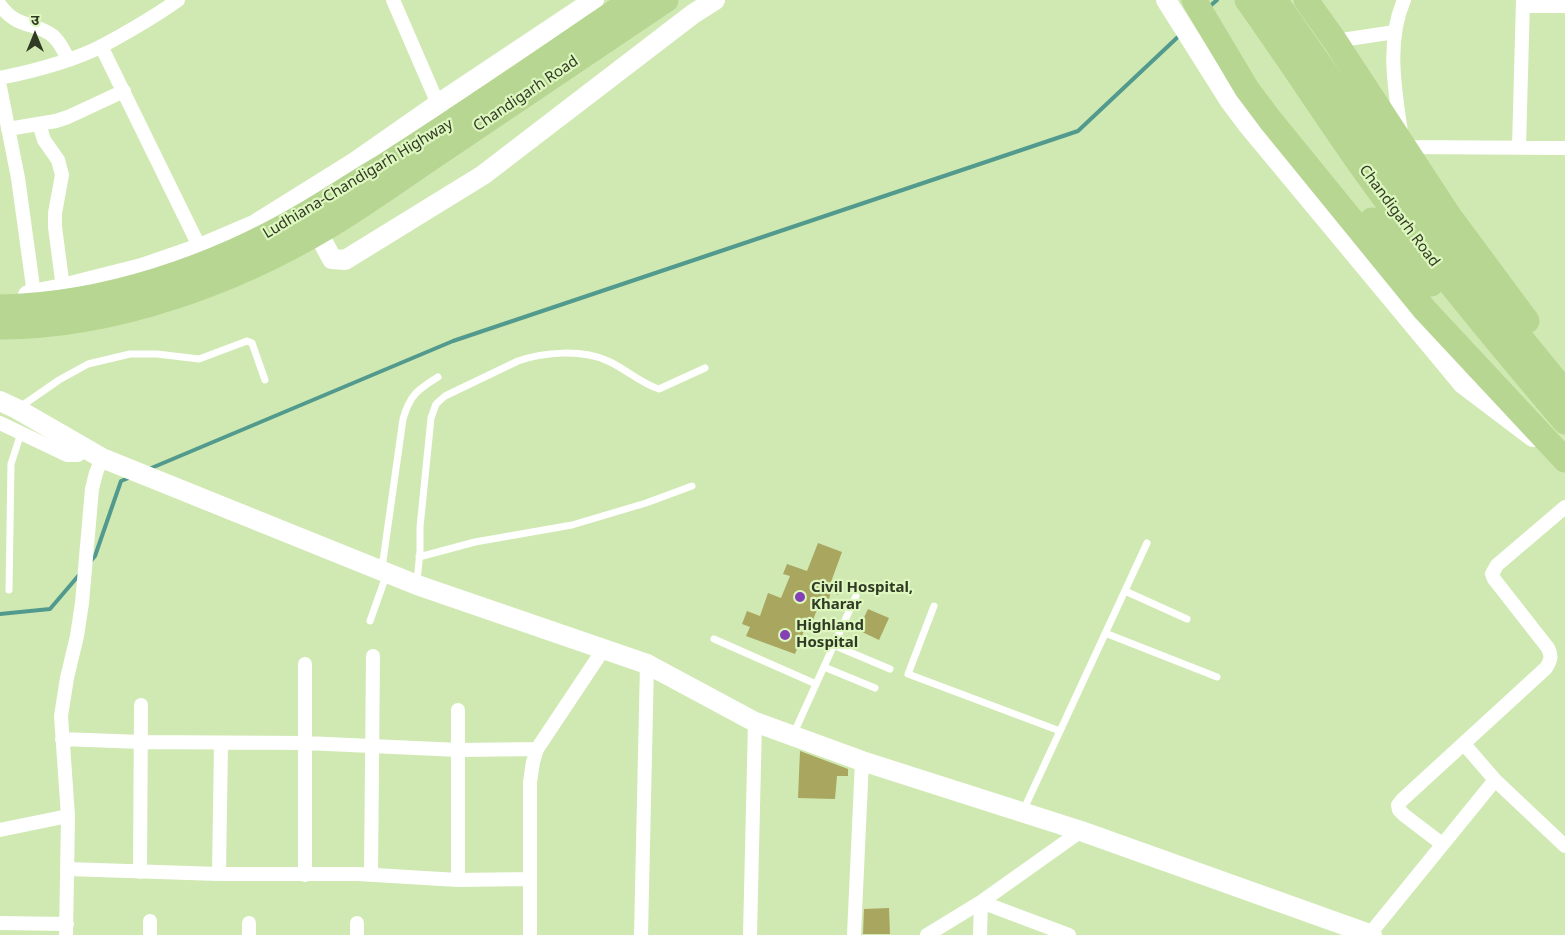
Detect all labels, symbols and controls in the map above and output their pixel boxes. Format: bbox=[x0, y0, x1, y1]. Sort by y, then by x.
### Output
north arrow bbox=[10, 10, 60, 60]
text: उ bbox=[31, 10, 39, 29]
street label: Chandigarh Road bbox=[470, 52, 582, 136]
street label: Ludhiana-Chandigarh Highway bbox=[260, 115, 456, 243]
street label: Chandigarh Road bbox=[1355, 162, 1443, 270]
place label: Civil Hospital, Kharar bbox=[811, 579, 913, 614]
marker: Civil Hospital, Kharar bbox=[793, 590, 807, 604]
place label: Highland Hospital bbox=[796, 617, 864, 652]
marker: Highland Hospital bbox=[778, 628, 792, 642]

